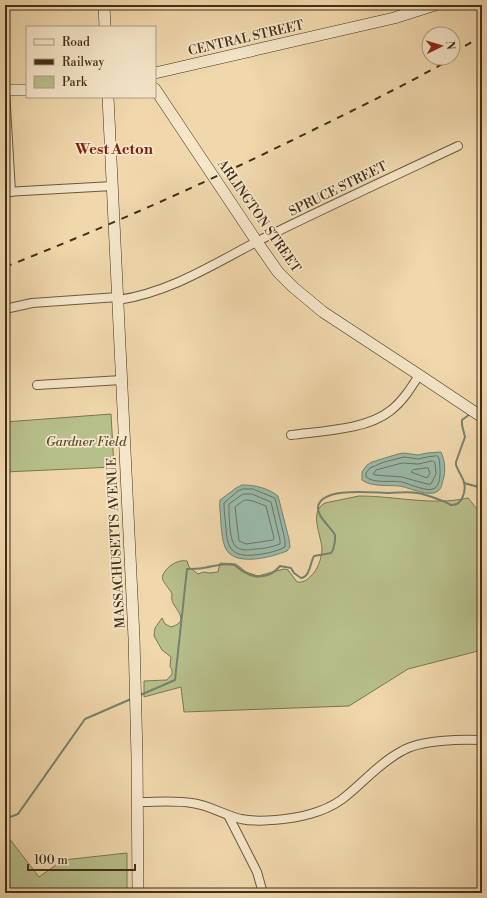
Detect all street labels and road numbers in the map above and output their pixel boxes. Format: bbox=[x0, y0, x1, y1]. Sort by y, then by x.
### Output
street label: CENTRAL STREET bbox=[187, 17, 305, 59]
street label: ARLINGTON STREET bbox=[213, 156, 304, 276]
street label: SPRUCE STREET bbox=[286, 158, 390, 220]
street label: MASSACHUSETTS AVENUE bbox=[104, 457, 128, 629]

